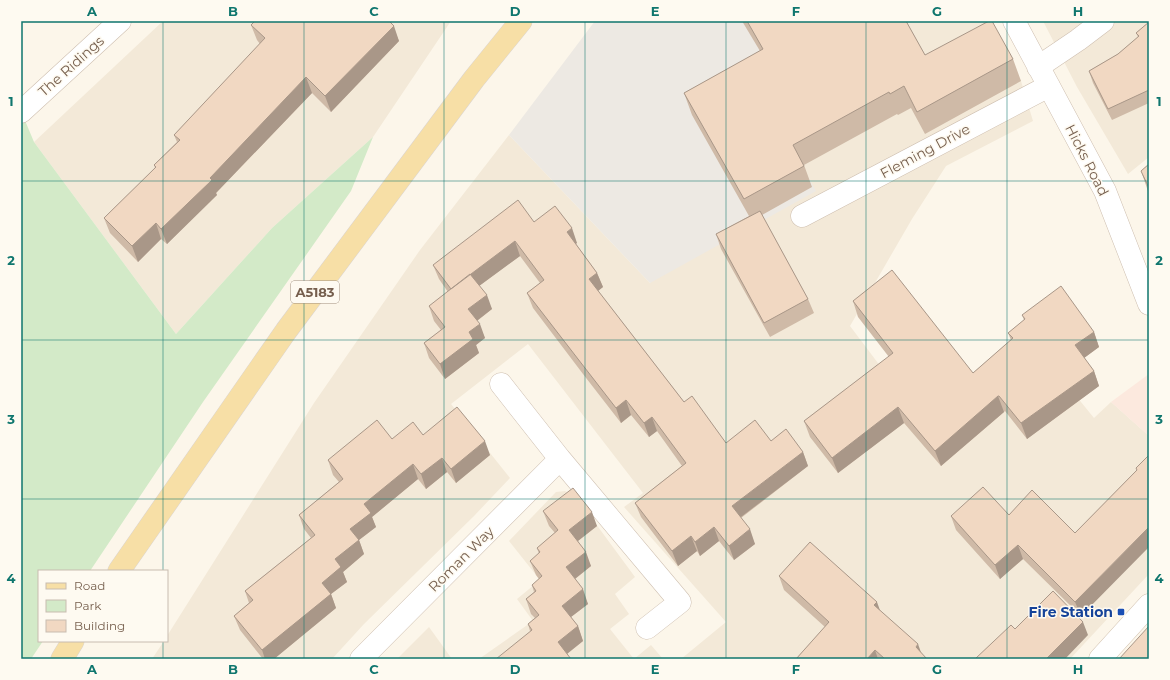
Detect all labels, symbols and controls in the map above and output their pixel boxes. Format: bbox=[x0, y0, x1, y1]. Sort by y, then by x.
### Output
text: A bbox=[86, 3, 98, 19]
text: B bbox=[228, 3, 238, 19]
text: C bbox=[369, 3, 379, 19]
text: D bbox=[510, 3, 521, 19]
text: E bbox=[651, 3, 660, 19]
text: F bbox=[792, 3, 800, 19]
text: G bbox=[932, 3, 942, 19]
text: H bbox=[1073, 3, 1083, 19]
street label: The Ridings bbox=[34, 32, 108, 100]
text: 1 bbox=[8, 93, 14, 109]
text: 1 bbox=[1156, 93, 1162, 109]
street label: Fleming Drive bbox=[877, 120, 973, 182]
street label: Hicks Road bbox=[1061, 121, 1113, 199]
text: 2 bbox=[7, 252, 15, 268]
text: 2 bbox=[1155, 252, 1163, 268]
road number: A5183 bbox=[291, 281, 339, 303]
text: 3 bbox=[6, 411, 15, 427]
text: 3 bbox=[1154, 411, 1163, 427]
street label: Roman Way bbox=[424, 522, 498, 596]
text: 4 bbox=[7, 570, 16, 586]
legend bbox=[38, 570, 168, 642]
text: 4 bbox=[1155, 570, 1164, 586]
text: Road bbox=[74, 578, 105, 593]
text: Park bbox=[74, 598, 102, 613]
place label: Fire Station bbox=[1029, 603, 1113, 621]
marker: Fire Station bbox=[1116, 607, 1126, 617]
text: Building bbox=[74, 618, 125, 633]
text: A bbox=[86, 661, 98, 677]
text: B bbox=[228, 661, 238, 677]
text: C bbox=[369, 661, 379, 677]
text: D bbox=[510, 661, 521, 677]
text: E bbox=[651, 661, 660, 677]
text: F bbox=[792, 661, 800, 677]
text: G bbox=[932, 661, 942, 677]
text: H bbox=[1073, 661, 1083, 677]

